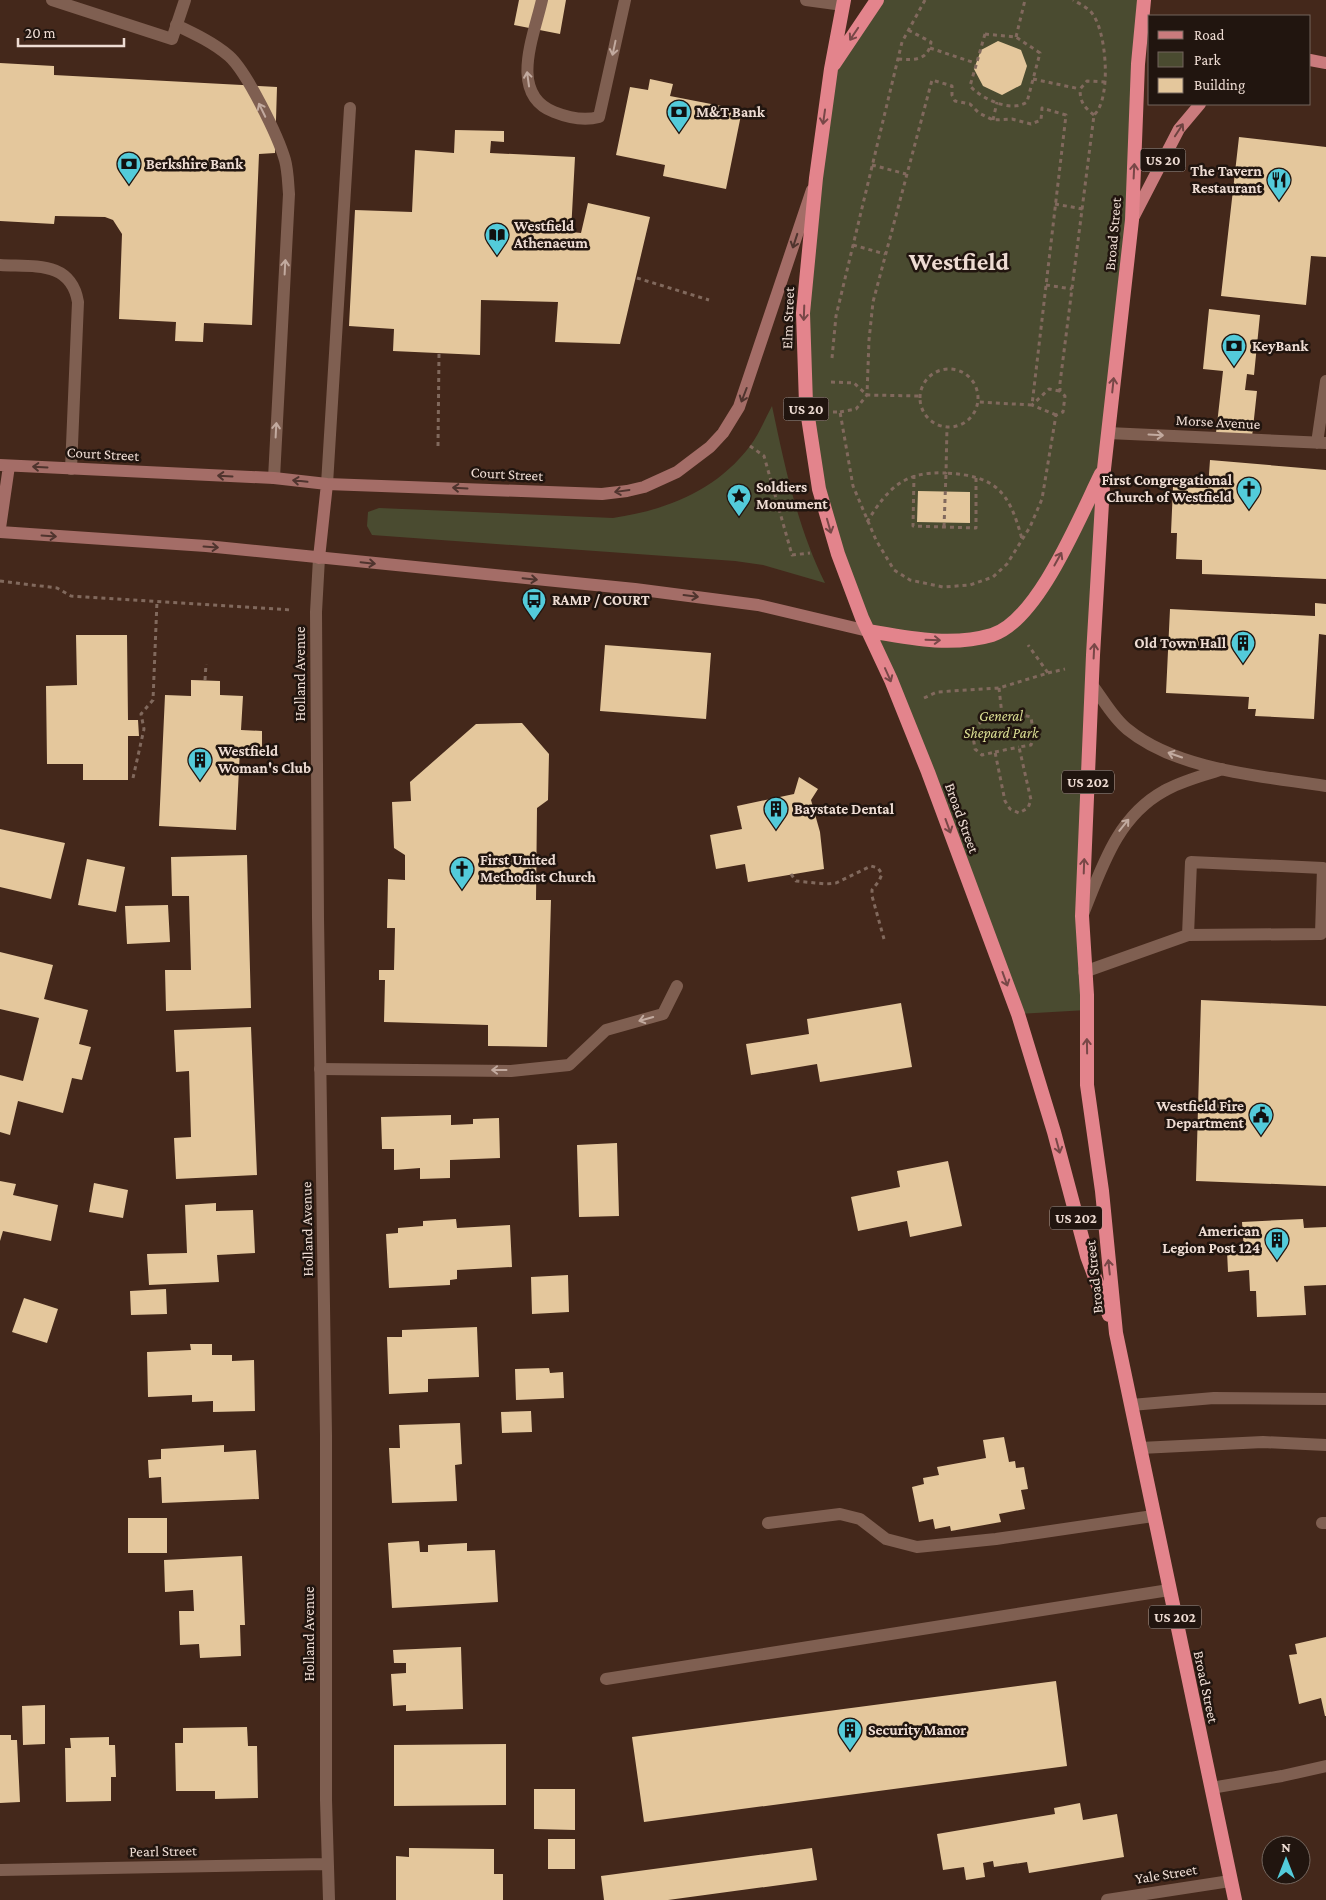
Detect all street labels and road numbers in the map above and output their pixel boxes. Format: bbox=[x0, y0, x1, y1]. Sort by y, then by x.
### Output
road number: US 20 bbox=[1140, 148, 1186, 172]
street label: Broad Street bbox=[1102, 196, 1124, 271]
street label: Elm Street bbox=[779, 286, 797, 349]
road number: US 20 bbox=[784, 398, 828, 420]
street label: Morse Avenue bbox=[1175, 412, 1261, 432]
street label: Court Street bbox=[66, 444, 141, 464]
street label: Court Street bbox=[470, 464, 545, 484]
street label: Holland Avenue bbox=[292, 626, 308, 722]
road number: US 202 bbox=[1062, 770, 1114, 794]
street label: Broad Street bbox=[942, 781, 982, 856]
street label: Holland Avenue bbox=[298, 1181, 316, 1277]
road number: US 202 bbox=[1050, 1206, 1102, 1230]
street label: Broad Street bbox=[1082, 1239, 1106, 1314]
street label: Holland Avenue bbox=[301, 1586, 317, 1682]
road number: US 202 bbox=[1149, 1605, 1201, 1628]
street label: Broad Street bbox=[1191, 1649, 1222, 1726]
street label: Pearl Street bbox=[129, 1842, 198, 1860]
street label: Yale Street bbox=[1134, 1861, 1199, 1887]

